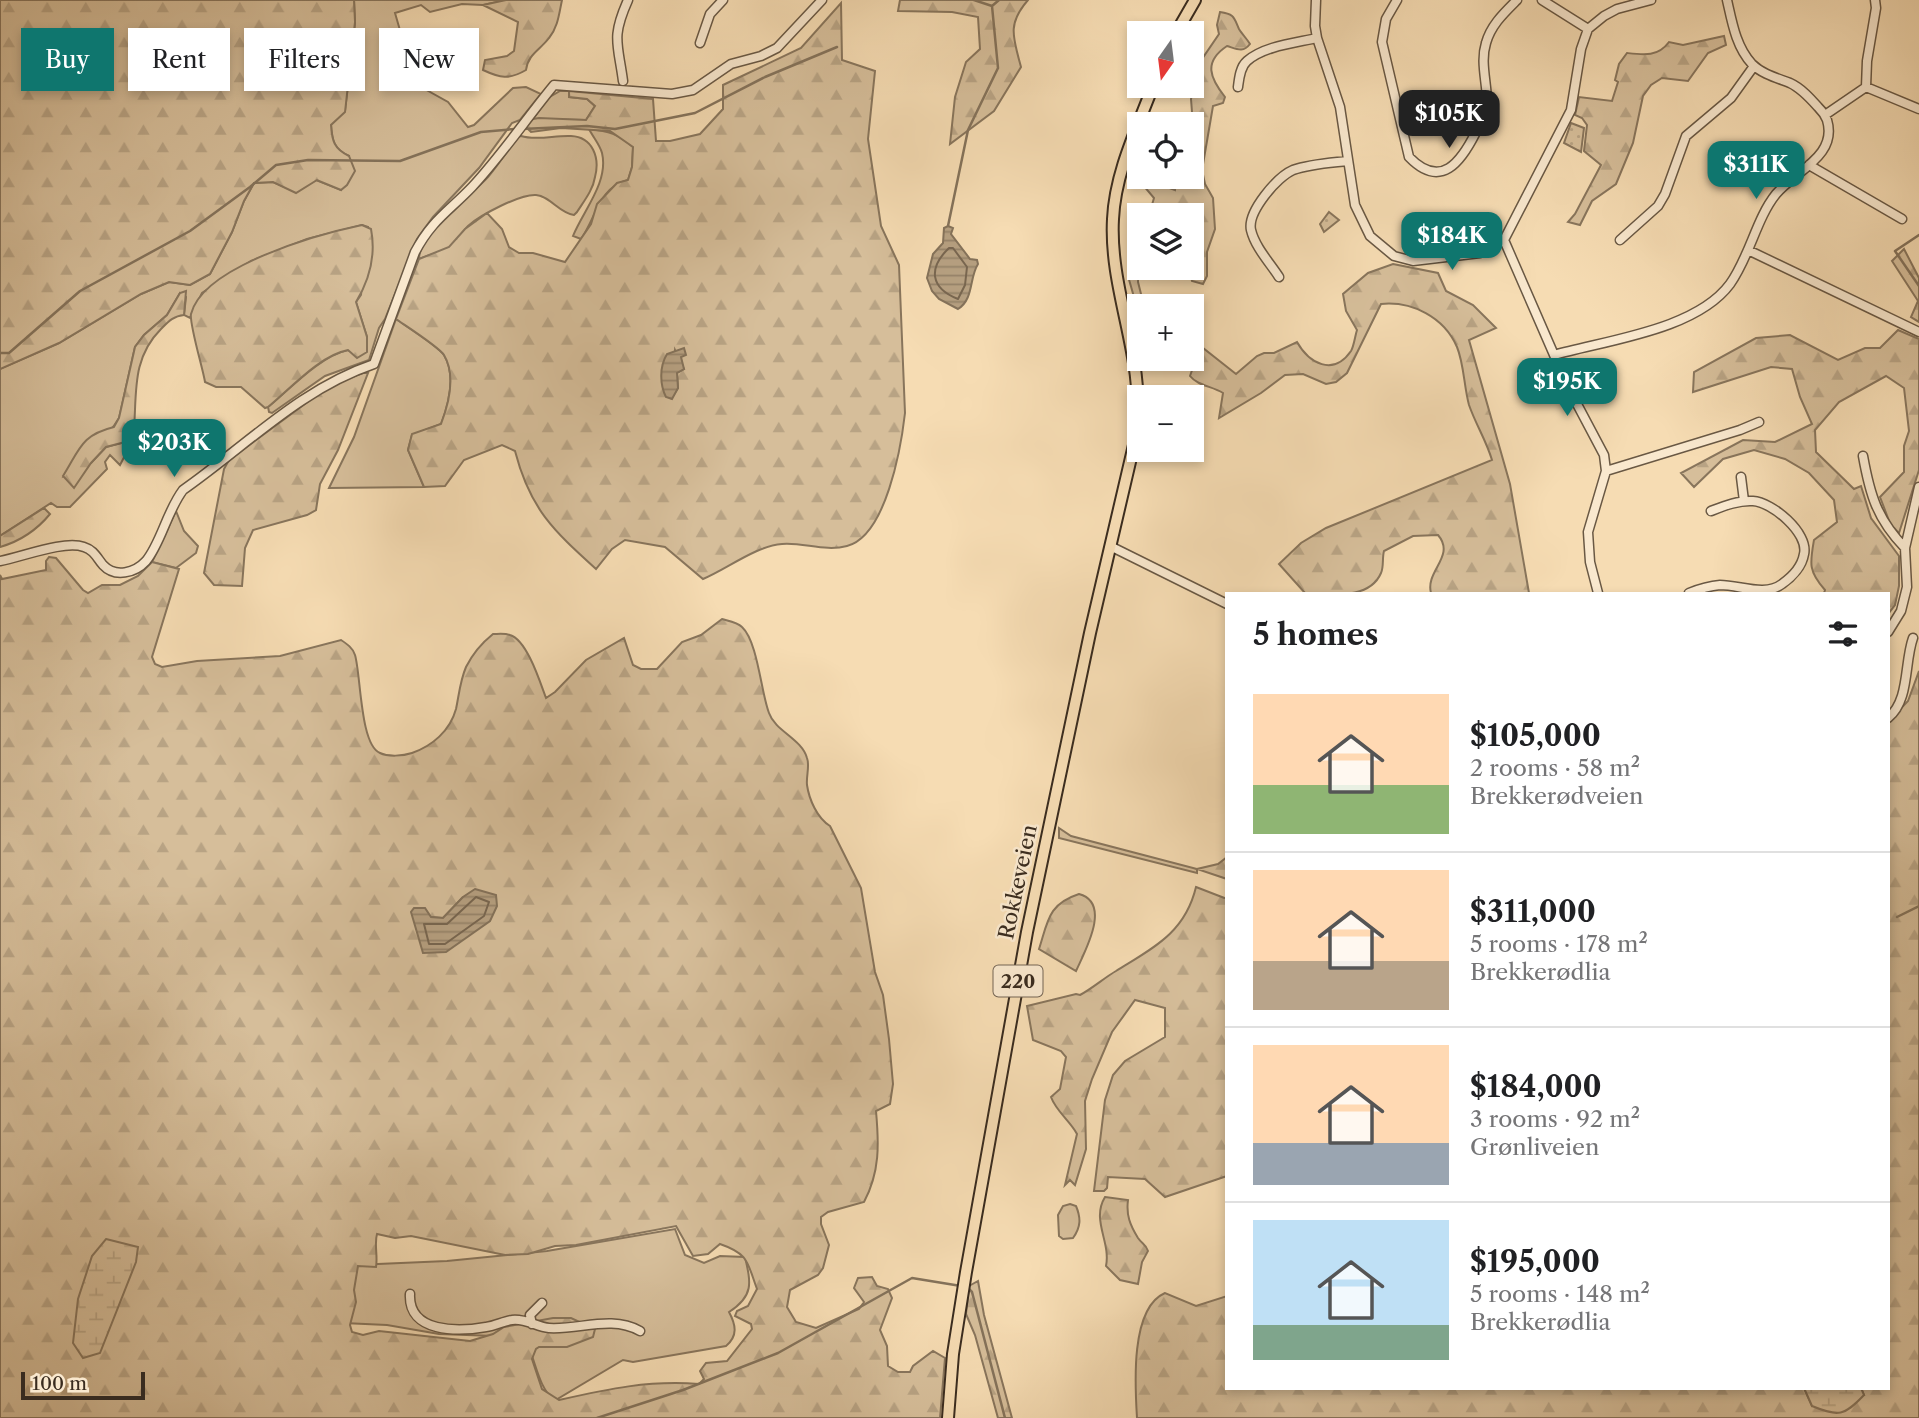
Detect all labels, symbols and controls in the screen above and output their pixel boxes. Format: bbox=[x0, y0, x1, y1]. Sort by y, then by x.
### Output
north arrow bbox=[1127, 21, 1204, 98]
map controls bbox=[1127, 21, 1204, 462]
chip: Buy bbox=[21, 28, 114, 91]
chip: Rent bbox=[128, 28, 230, 91]
chip: Filters bbox=[244, 28, 365, 91]
chip: New bbox=[379, 28, 479, 91]
pin: $105K bbox=[1400, 90, 1498, 150]
text: $105K bbox=[1415, 99, 1483, 127]
button: locate bbox=[1127, 112, 1204, 189]
pin: $311K bbox=[1707, 142, 1805, 201]
text: $311K bbox=[1724, 150, 1788, 178]
button: layers bbox=[1127, 203, 1204, 280]
pin: $184K bbox=[1403, 212, 1501, 272]
text: $184K bbox=[1417, 221, 1487, 249]
button: + bbox=[1127, 294, 1204, 371]
pin: $195K bbox=[1518, 358, 1616, 418]
text: $195K bbox=[1533, 367, 1601, 395]
button: − bbox=[1127, 385, 1204, 462]
pin: $203K bbox=[125, 420, 223, 479]
text: $203K bbox=[138, 428, 210, 456]
icon: filters bbox=[1824, 615, 1862, 653]
text: 5 homes bbox=[1253, 616, 1378, 653]
text: $105,000 bbox=[1470, 717, 1601, 754]
icon: home bbox=[1309, 722, 1393, 806]
text: 2 rooms · 58 m² bbox=[1470, 754, 1640, 782]
text: Brekkerødveien bbox=[1470, 782, 1643, 810]
street label: Rokkeveien bbox=[993, 822, 1042, 942]
text: $311,000 bbox=[1470, 893, 1596, 930]
icon: home bbox=[1309, 898, 1393, 982]
text: 5 rooms · 178 m² bbox=[1470, 930, 1648, 958]
text: Brekkerødlia bbox=[1470, 958, 1611, 986]
road number: 220 bbox=[993, 965, 1042, 996]
text: $184,000 bbox=[1470, 1068, 1602, 1105]
icon: home bbox=[1309, 1073, 1393, 1157]
text: 3 rooms · 92 m² bbox=[1470, 1105, 1640, 1133]
text: Grønliveien bbox=[1470, 1133, 1599, 1161]
text: $195,000 bbox=[1470, 1243, 1600, 1280]
icon: home bbox=[1309, 1248, 1393, 1332]
text: 5 rooms · 148 m² bbox=[1470, 1280, 1650, 1308]
text: Brekkerødlia bbox=[1470, 1308, 1611, 1336]
scale bar bbox=[21, 1369, 145, 1401]
text: 100 m bbox=[32, 1372, 87, 1395]

